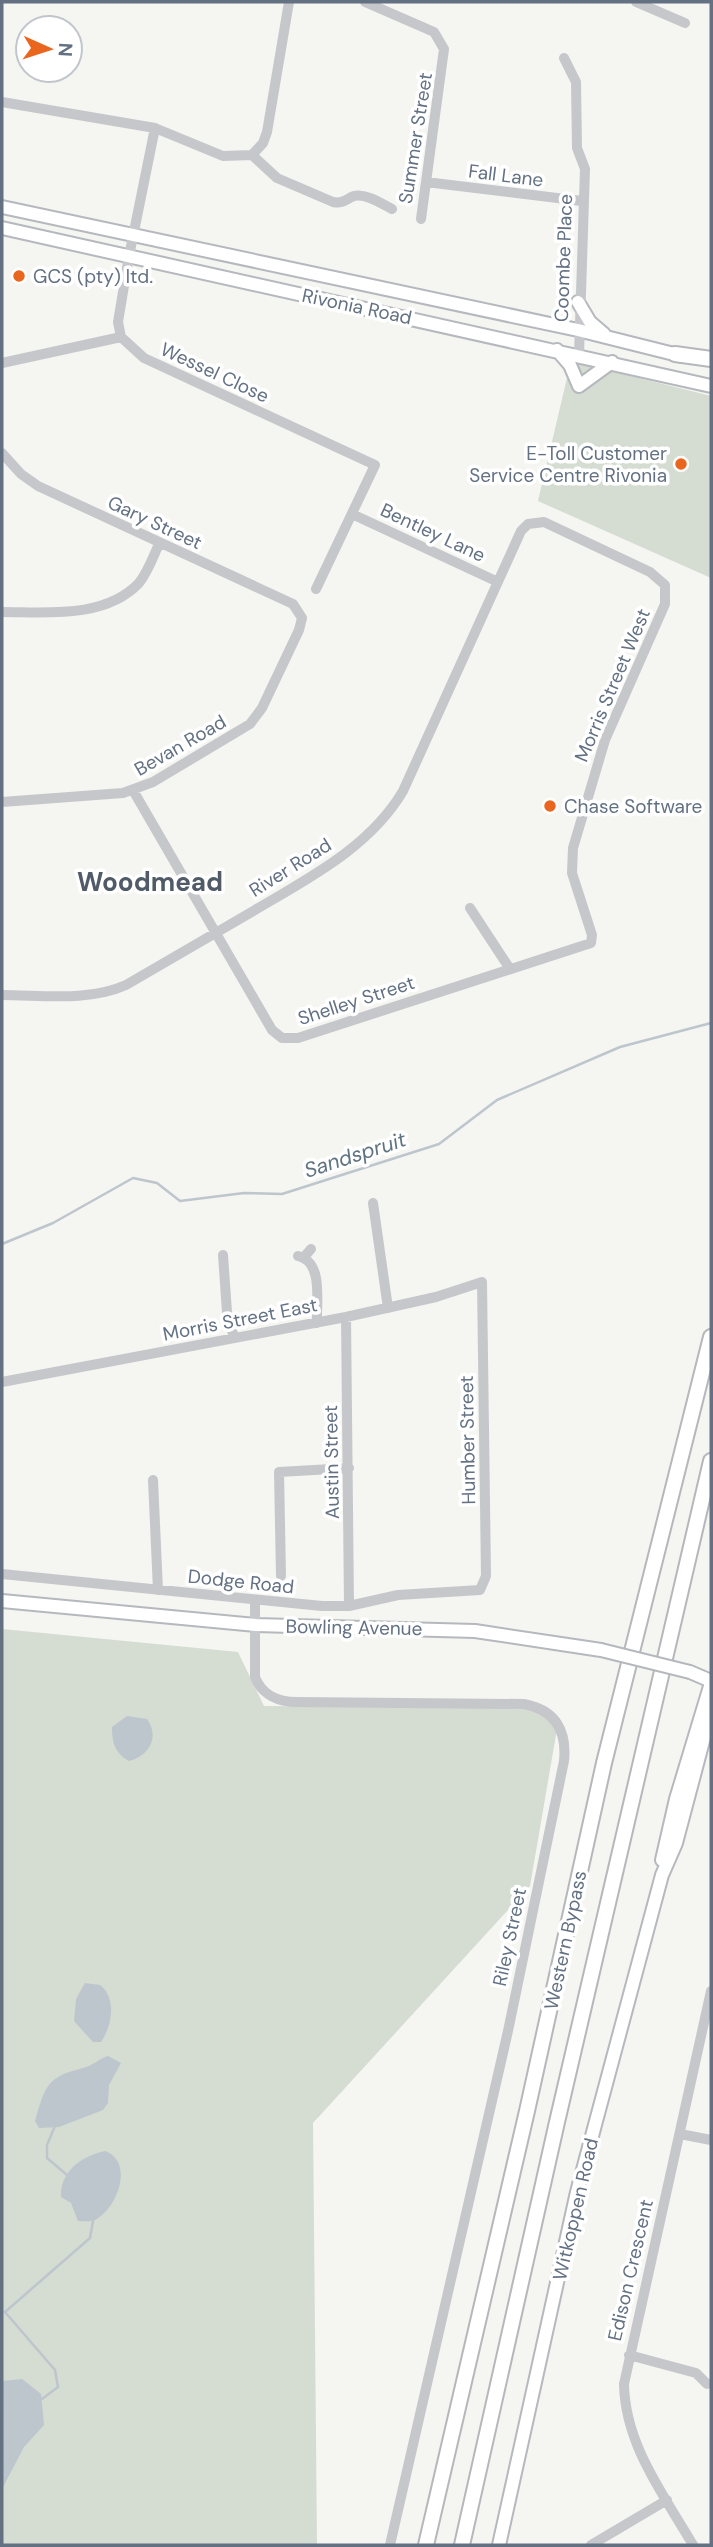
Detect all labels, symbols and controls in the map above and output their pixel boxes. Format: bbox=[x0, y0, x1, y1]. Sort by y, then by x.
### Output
north arrow bbox=[14, 14, 84, 84]
text: N bbox=[53, 42, 78, 57]
street label: Summer Street bbox=[393, 71, 438, 205]
street label: Fall Lane bbox=[467, 158, 545, 192]
street label: Coombe Place bbox=[549, 194, 578, 322]
place label: GCS (pty) ltd. bbox=[33, 264, 153, 289]
marker: GCS (pty) ltd. bbox=[11, 268, 27, 284]
street label: Rivonia Road bbox=[300, 283, 414, 330]
street label: Wessel Close bbox=[157, 336, 273, 408]
place label: E-Toll Customer Service Centre Rivonia bbox=[469, 441, 667, 488]
marker: E-Toll Customer Service Centre Rivonia bbox=[673, 456, 689, 472]
street label: Gary Street bbox=[104, 490, 206, 555]
street label: Bentley Lane bbox=[376, 497, 489, 568]
street label: Morris Street West bbox=[569, 605, 656, 766]
street label: Bevan Road bbox=[130, 709, 231, 782]
place label: Chase Software bbox=[564, 794, 702, 819]
marker: Chase Software bbox=[542, 798, 558, 814]
street label: River Road bbox=[244, 832, 336, 903]
district label: Woodmead bbox=[77, 865, 223, 899]
street label: Shelley Street bbox=[295, 970, 418, 1031]
water label: Sandspruit bbox=[300, 1125, 410, 1185]
street label: Morris Street East bbox=[161, 1292, 320, 1347]
street label: Humber Street bbox=[454, 1375, 481, 1505]
street label: Austin Street bbox=[318, 1405, 345, 1519]
street label: Dodge Road bbox=[187, 1563, 295, 1599]
street label: Bowling Avenue bbox=[285, 1614, 423, 1641]
street label: Western Bypass bbox=[539, 1868, 592, 2012]
street label: Riley Street bbox=[487, 1886, 532, 1989]
street label: Witkoppen Road bbox=[547, 2135, 604, 2283]
street label: Edison Crescent bbox=[602, 2197, 659, 2343]

